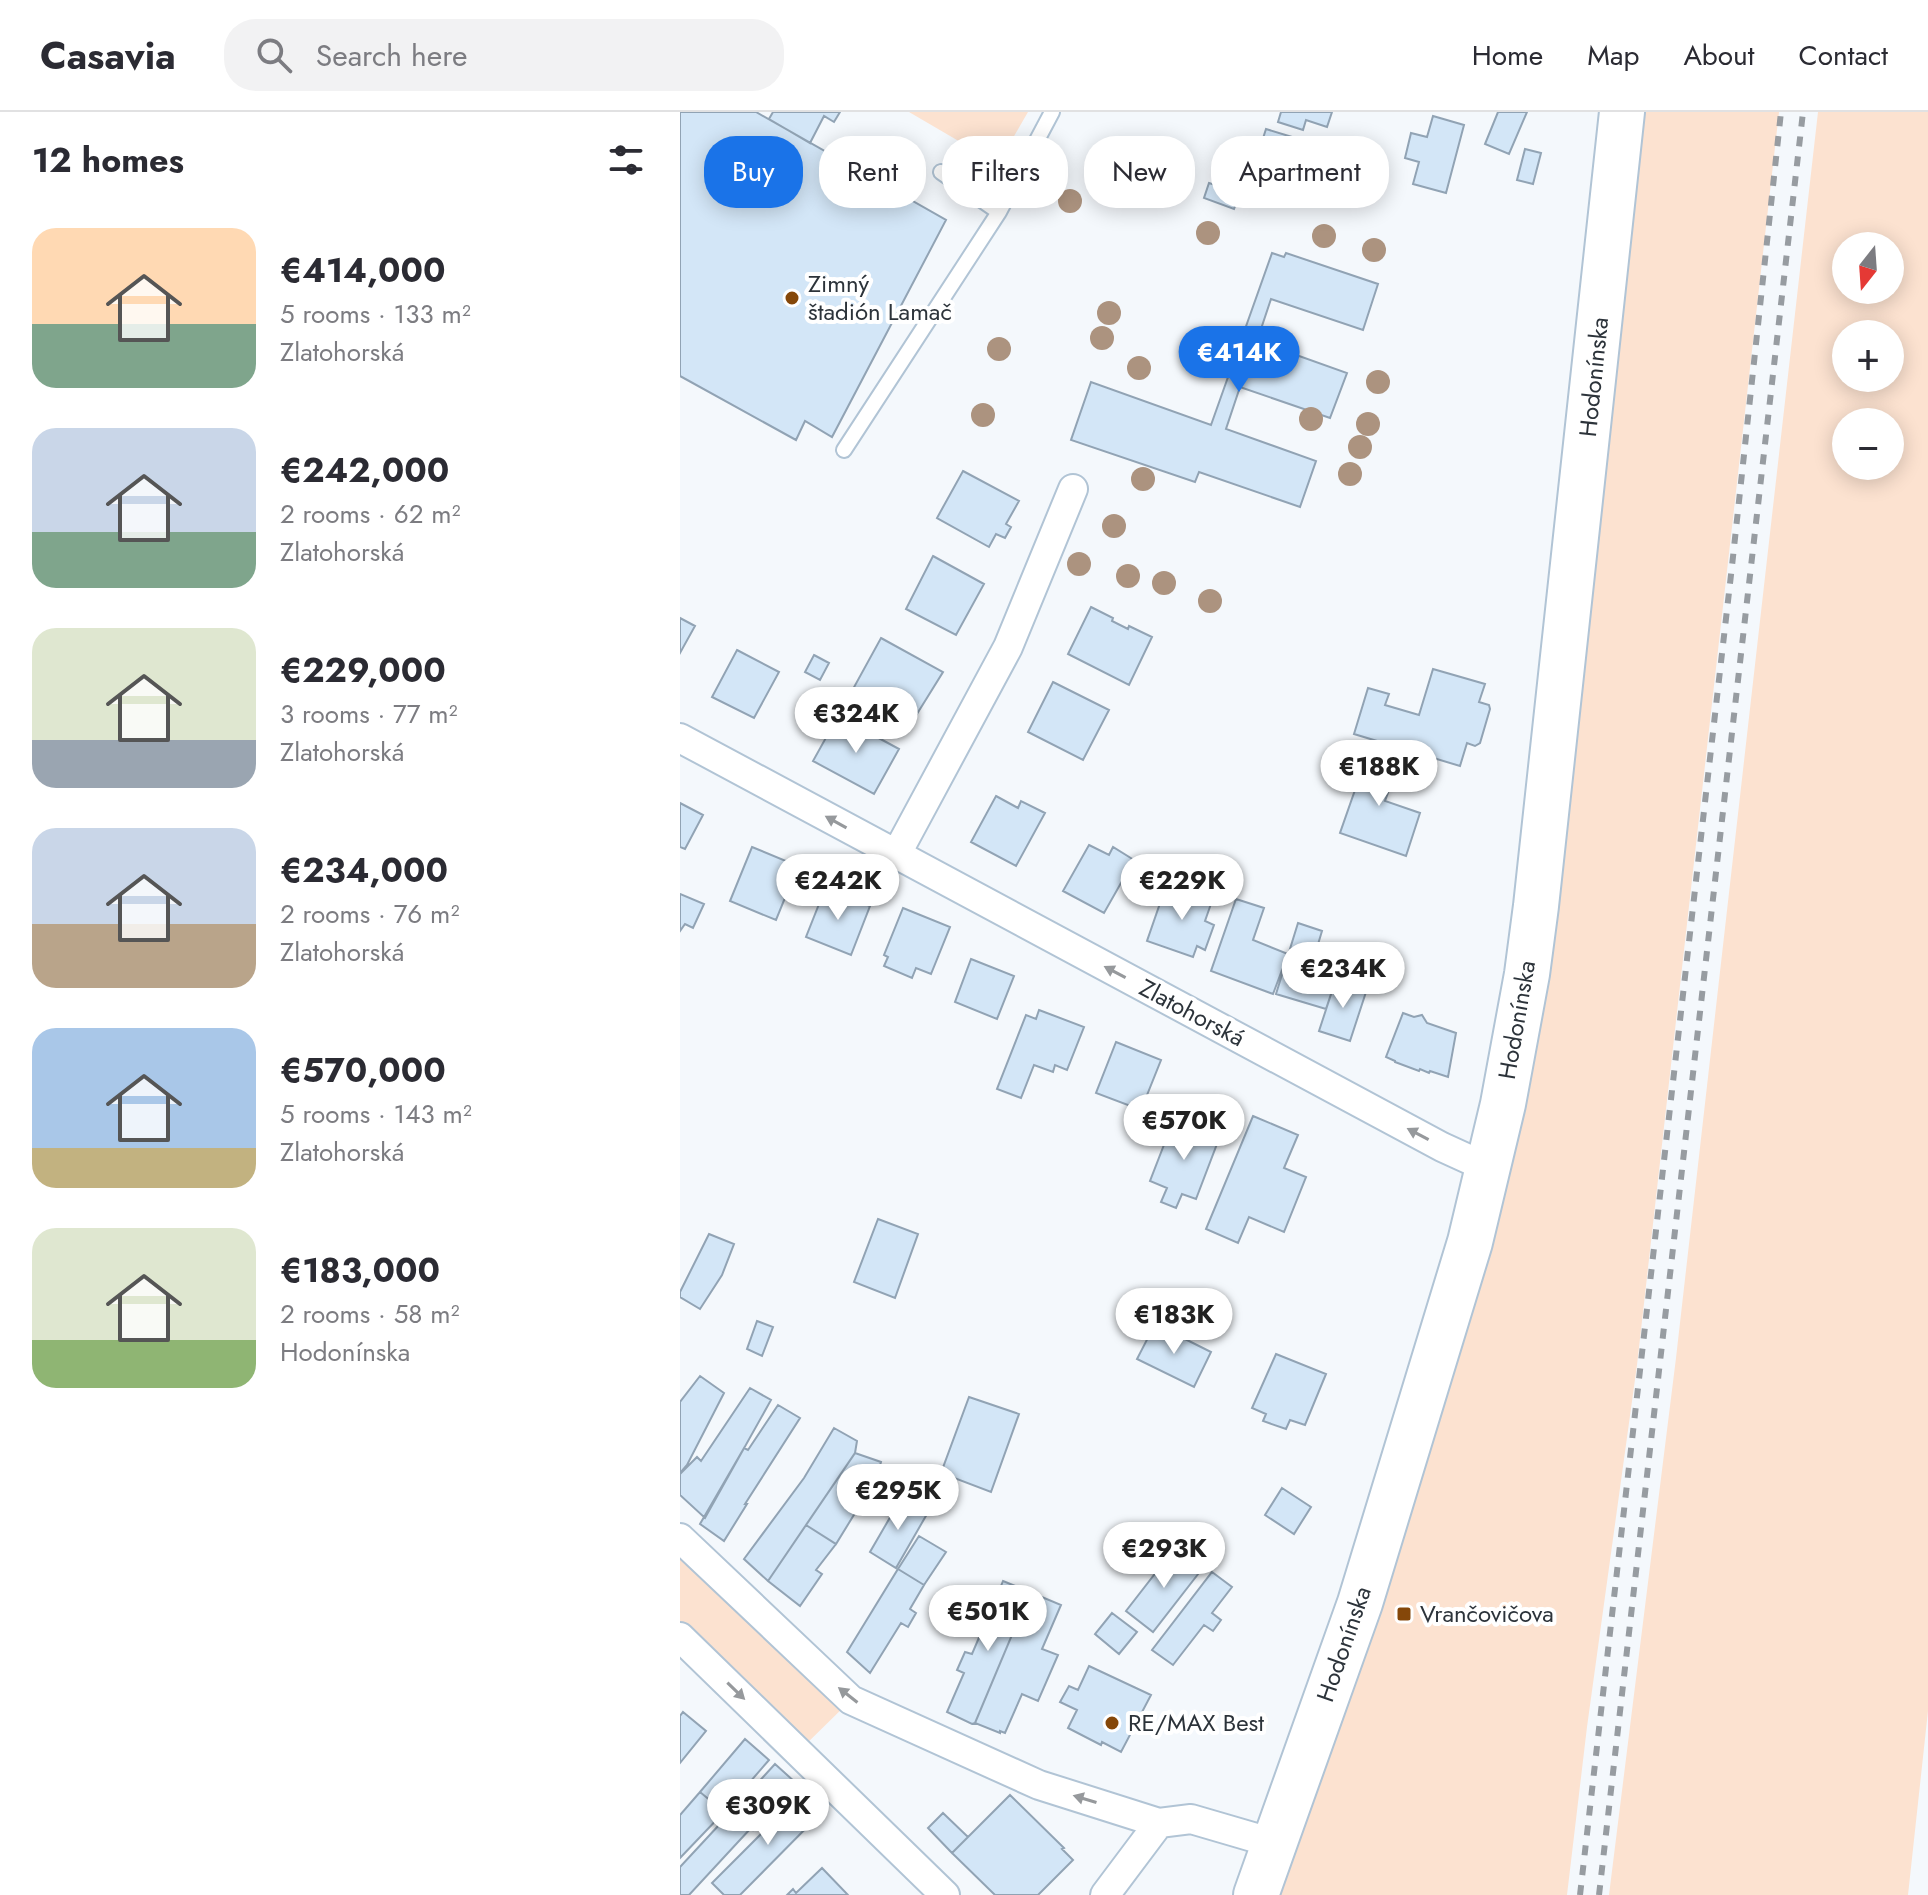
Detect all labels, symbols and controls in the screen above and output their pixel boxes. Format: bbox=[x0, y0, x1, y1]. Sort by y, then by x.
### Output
search box bbox=[224, 19, 784, 91]
text: Casavia bbox=[40, 28, 176, 83]
icon: search bbox=[252, 33, 296, 77]
text: Search here bbox=[316, 34, 468, 77]
text: Home bbox=[1472, 35, 1543, 76]
text: Map bbox=[1587, 35, 1639, 76]
text: About bbox=[1683, 35, 1755, 76]
text: Contact bbox=[1799, 35, 1888, 76]
text: 12 homes bbox=[32, 136, 184, 185]
chip: Buy bbox=[704, 136, 803, 208]
chip: Rent bbox=[819, 136, 926, 208]
chip: Filters bbox=[942, 136, 1068, 208]
chip: New bbox=[1084, 136, 1195, 208]
chip: Apartment bbox=[1211, 136, 1389, 208]
icon: filters bbox=[604, 138, 648, 182]
north arrow bbox=[1832, 232, 1904, 304]
map controls bbox=[1832, 232, 1904, 480]
text: €414,000 bbox=[280, 246, 446, 295]
icon: home bbox=[96, 260, 192, 356]
place label: Zimný štadión Lamač bbox=[808, 266, 952, 329]
marker: Zimný štadión Lamač bbox=[783, 289, 801, 307]
text: 5 rooms · 133 m² bbox=[280, 295, 471, 333]
street label: Hodonínska bbox=[1570, 315, 1617, 439]
button: + bbox=[1832, 320, 1904, 392]
pin: €414K bbox=[1183, 326, 1295, 394]
text: Zlatohorská bbox=[280, 333, 404, 371]
text: €414K bbox=[1197, 333, 1281, 371]
button: − bbox=[1832, 408, 1904, 480]
text: €242,000 bbox=[280, 446, 449, 495]
icon: home bbox=[96, 460, 192, 556]
text: 2 rooms · 62 m² bbox=[280, 495, 461, 533]
text: Zlatohorská bbox=[280, 533, 404, 571]
text: €229,000 bbox=[280, 646, 446, 695]
icon: home bbox=[96, 660, 192, 756]
pin: €324K bbox=[800, 687, 912, 755]
text: €324K bbox=[813, 694, 899, 732]
text: 3 rooms · 77 m² bbox=[280, 695, 457, 733]
text: Zlatohorská bbox=[280, 733, 404, 771]
pin: €188K bbox=[1323, 740, 1435, 808]
text: €188K bbox=[1338, 747, 1420, 785]
one-way arrow bbox=[825, 816, 847, 830]
text: €234,000 bbox=[280, 846, 448, 895]
pin: €242K bbox=[782, 854, 894, 922]
pin: €229K bbox=[1126, 854, 1238, 922]
icon: home bbox=[96, 860, 192, 956]
text: €242K bbox=[794, 861, 882, 899]
text: €229K bbox=[1139, 861, 1225, 899]
text: 2 rooms · 76 m² bbox=[280, 895, 459, 933]
text: Zlatohorská bbox=[280, 933, 404, 971]
pin: €234K bbox=[1287, 942, 1399, 1010]
text: €234K bbox=[1300, 949, 1386, 987]
street label: Hodonínska bbox=[1489, 958, 1544, 1082]
one-way arrow bbox=[1103, 965, 1126, 978]
street label: Zlatohorská bbox=[1133, 970, 1251, 1055]
text: €570,000 bbox=[280, 1046, 446, 1095]
icon: home bbox=[96, 1060, 192, 1156]
pin: €570K bbox=[1128, 1094, 1240, 1162]
text: 5 rooms · 143 m² bbox=[280, 1095, 472, 1133]
text: €570K bbox=[1142, 1101, 1226, 1139]
one-way arrow bbox=[1407, 1127, 1429, 1141]
text: Zlatohorská bbox=[280, 1133, 404, 1171]
text: €183,000 bbox=[280, 1246, 440, 1295]
icon: home bbox=[96, 1260, 192, 1356]
pin: €183K bbox=[1118, 1288, 1230, 1356]
text: 2 rooms · 58 m² bbox=[280, 1295, 460, 1333]
text: €183K bbox=[1134, 1295, 1214, 1333]
text: Hodonínska bbox=[280, 1333, 410, 1371]
pin: €295K bbox=[842, 1464, 954, 1532]
text: €295K bbox=[855, 1471, 941, 1509]
pin: €293K bbox=[1108, 1522, 1220, 1590]
text: €293K bbox=[1121, 1529, 1207, 1567]
street label: Hodonínska bbox=[1307, 1581, 1380, 1706]
pin: €501K bbox=[932, 1585, 1044, 1653]
text: €501K bbox=[947, 1592, 1029, 1630]
place label: Vrančovičova bbox=[1420, 1596, 1554, 1631]
marker: Vrančovičova bbox=[1395, 1605, 1413, 1623]
one-way arrow bbox=[726, 1681, 745, 1700]
one-way arrow bbox=[838, 1688, 858, 1704]
place label: RE/MAX Best bbox=[1128, 1705, 1264, 1740]
marker: RE/MAX Best bbox=[1103, 1714, 1121, 1732]
pin: €309K bbox=[712, 1779, 824, 1847]
text: €309K bbox=[725, 1786, 811, 1824]
one-way arrow bbox=[1073, 1792, 1097, 1805]

